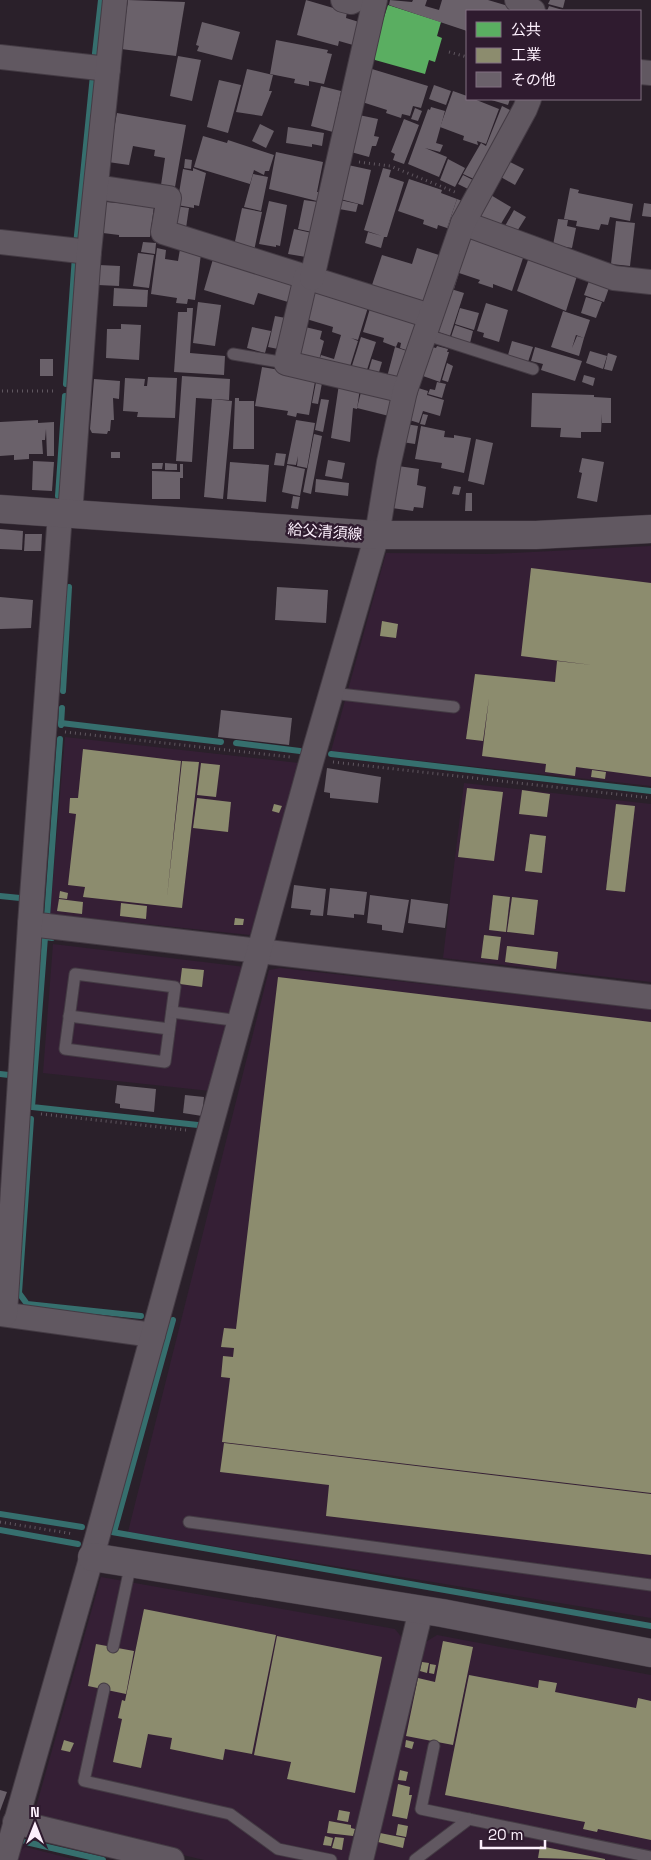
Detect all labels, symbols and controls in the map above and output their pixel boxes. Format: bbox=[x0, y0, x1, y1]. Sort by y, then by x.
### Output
legend bbox=[466, 10, 641, 100]
text: 公共 bbox=[511, 20, 541, 39]
text: 工業 bbox=[511, 45, 541, 64]
text: その他 bbox=[511, 70, 556, 89]
street label: 給父清須線 bbox=[287, 519, 363, 544]
north arrow bbox=[10, 1800, 60, 1850]
text: N bbox=[30, 1803, 40, 1821]
scale bar bbox=[481, 1818, 545, 1850]
text: 20 m bbox=[488, 1825, 523, 1844]

